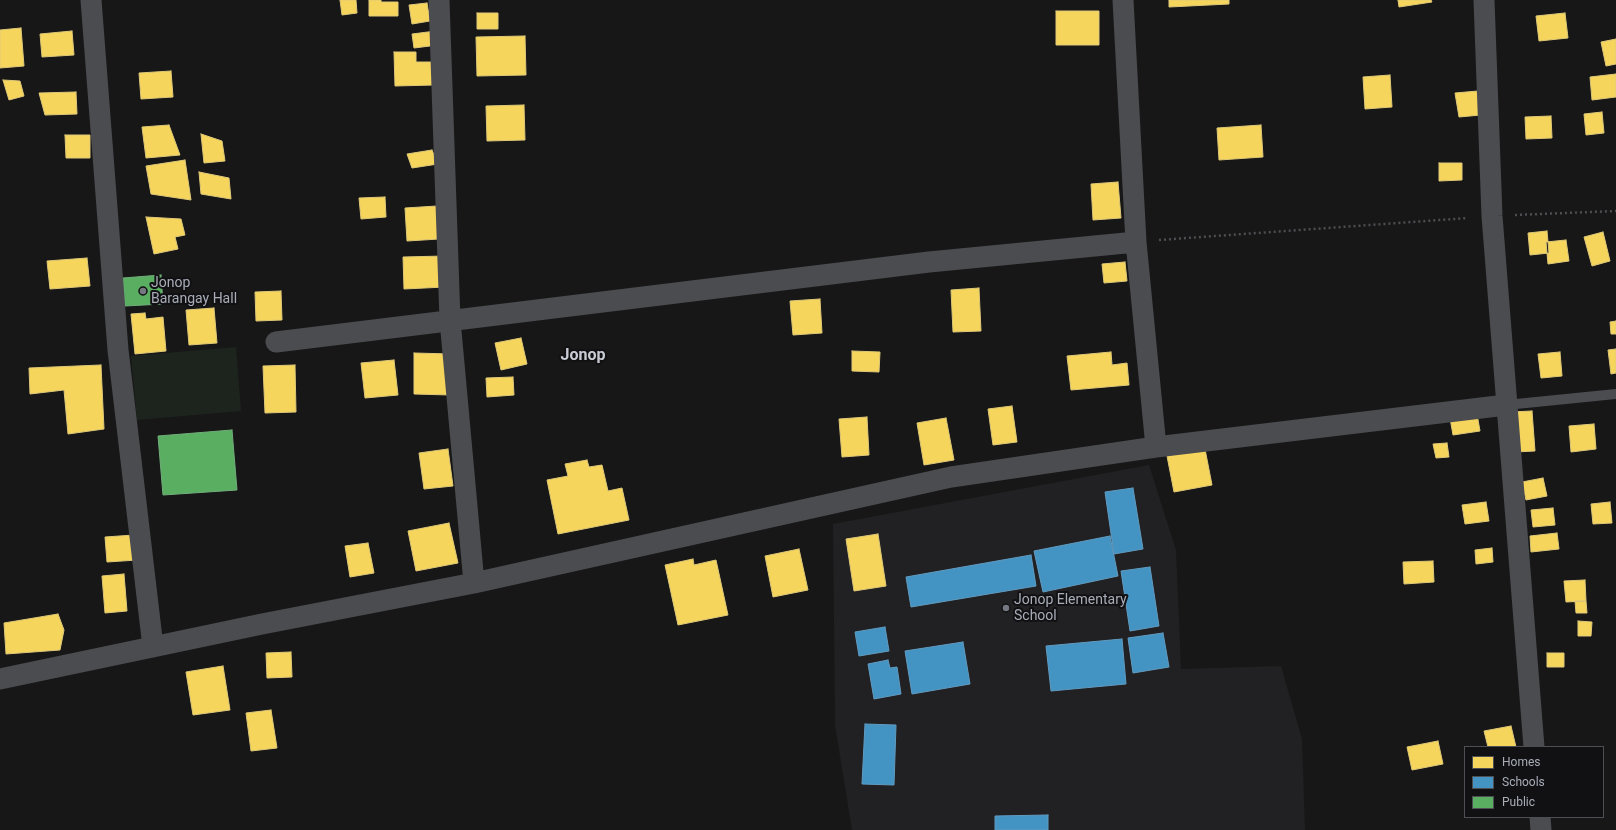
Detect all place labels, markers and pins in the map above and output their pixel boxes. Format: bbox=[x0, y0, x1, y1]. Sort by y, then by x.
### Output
place label: Jonop Barangay Hall bbox=[151, 275, 237, 308]
marker: Jonop Barangay Hall bbox=[138, 286, 148, 296]
place label: Jonop Elementary School bbox=[1014, 592, 1127, 624]
marker: Jonop Elementary School bbox=[1001, 603, 1011, 613]

